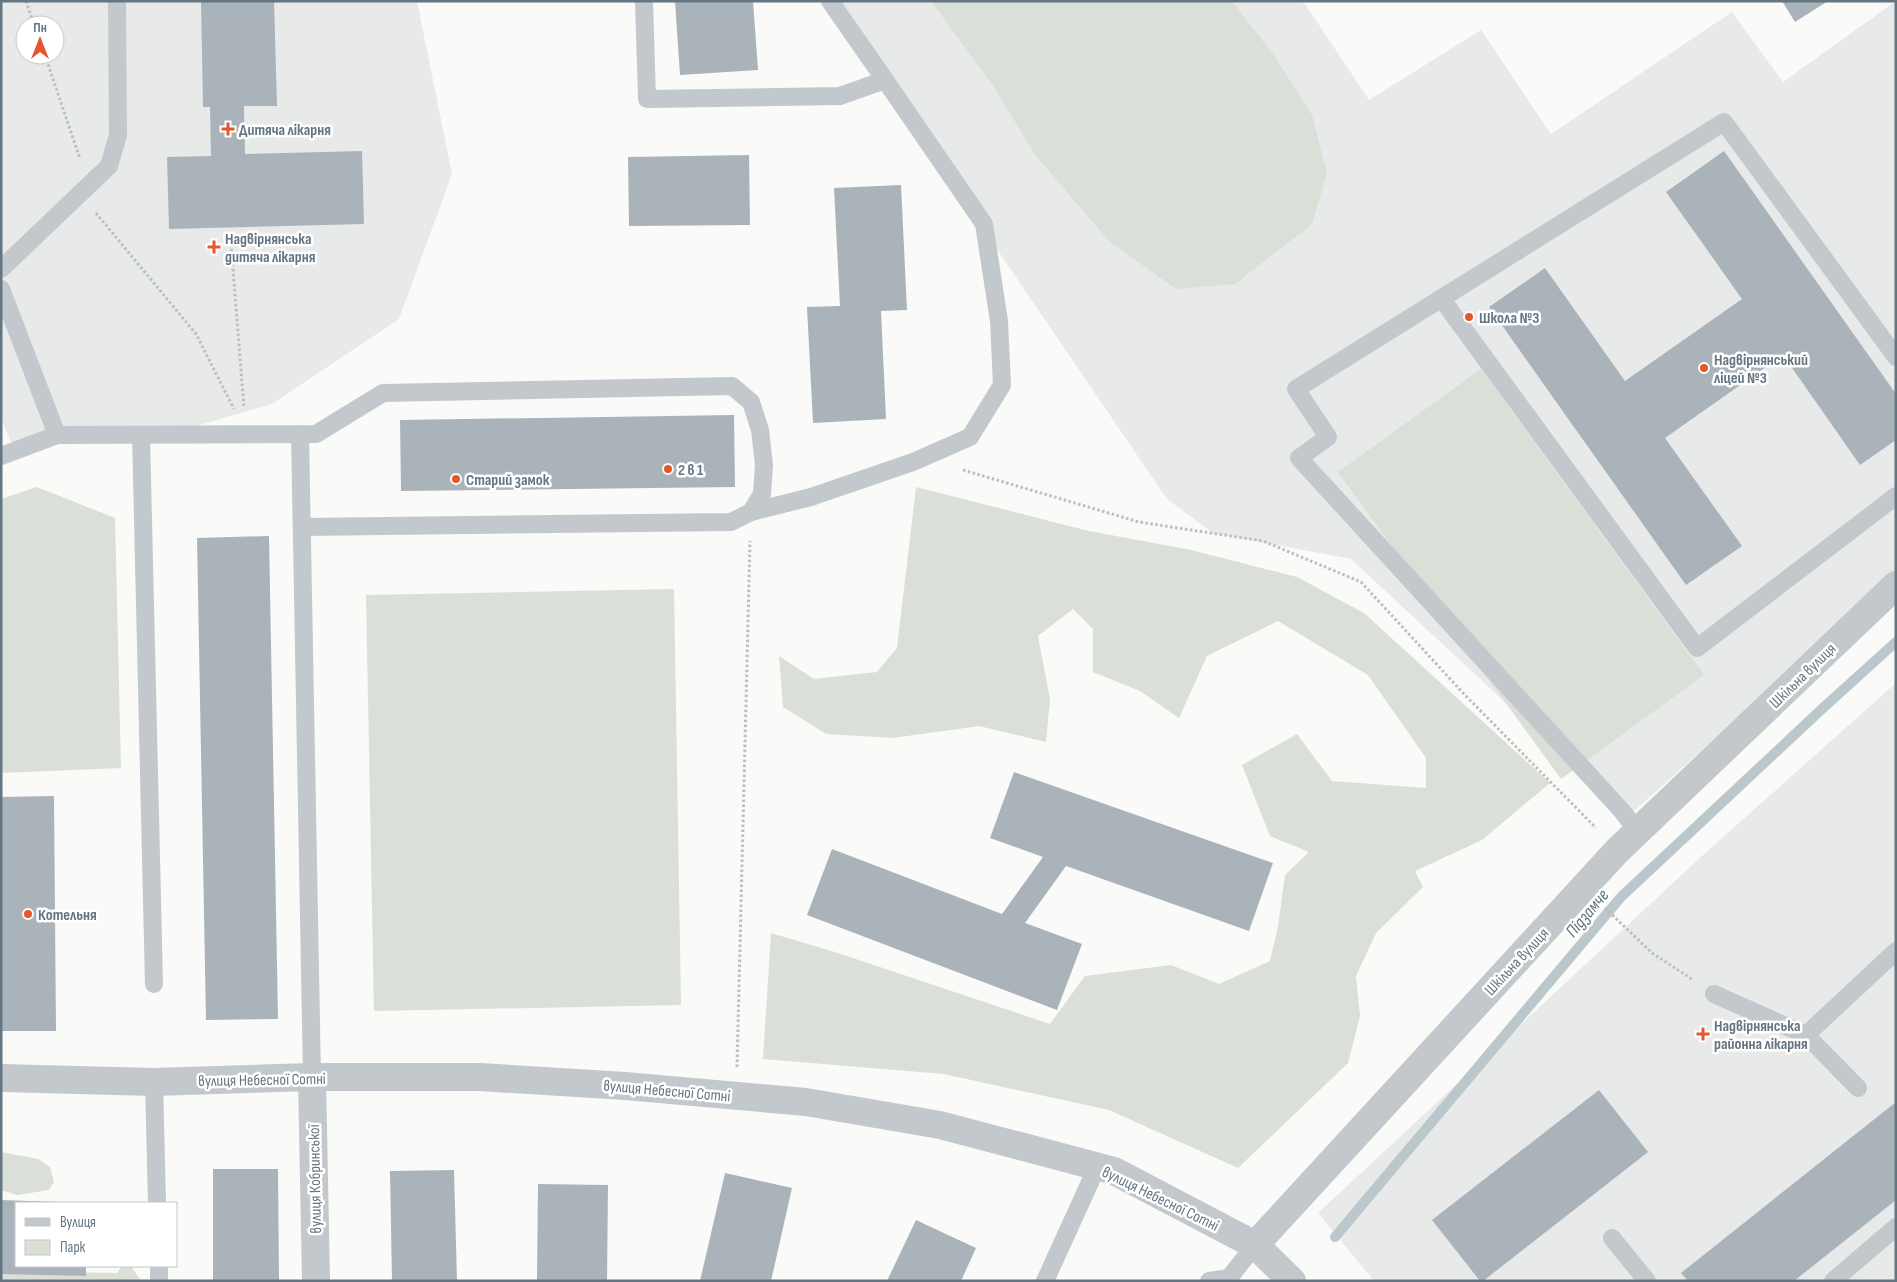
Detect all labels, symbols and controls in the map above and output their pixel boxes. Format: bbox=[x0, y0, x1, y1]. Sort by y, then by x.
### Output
north arrow bbox=[15, 15, 65, 65]
text: Пн bbox=[33, 19, 47, 36]
place label: Дитяча лікарня bbox=[239, 121, 331, 140]
marker: Дитяча лікарня bbox=[221, 122, 235, 136]
place label: Надвірнянська дитяча лікарня bbox=[225, 230, 315, 267]
marker: Надвірнянська дитяча лікарня bbox=[207, 240, 221, 254]
place label: Школа №3 bbox=[1479, 309, 1539, 328]
marker: Школа №3 bbox=[1463, 311, 1475, 323]
place label: Надвірнянський ліцей №3 bbox=[1714, 351, 1808, 388]
marker: Надвірнянський ліцей №3 bbox=[1698, 362, 1710, 374]
place label: 2 в 1 bbox=[678, 461, 704, 480]
marker: 2 в 1 bbox=[662, 463, 674, 475]
place label: Старий замок bbox=[466, 471, 550, 490]
marker: Старий замок bbox=[450, 473, 462, 485]
street label: Шкільна вулиця bbox=[1766, 640, 1840, 712]
water label: Підзамче bbox=[1561, 885, 1613, 942]
place label: Котельня bbox=[38, 906, 97, 925]
marker: Котельня bbox=[22, 908, 34, 920]
street label: Шкільна вулиця bbox=[1481, 924, 1553, 1000]
place label: Надвірнянська районна лікарня bbox=[1714, 1017, 1808, 1054]
marker: Надвірнянська районна лікарня bbox=[1696, 1027, 1710, 1041]
street label: вулиця Небесної Сотні bbox=[198, 1070, 326, 1091]
street label: вулиця Небесної Сотні bbox=[603, 1076, 731, 1107]
street label: вулиця Кобринської bbox=[305, 1123, 326, 1234]
street label: вулиця Небесної Сотні bbox=[1099, 1163, 1222, 1236]
legend bbox=[15, 1202, 178, 1267]
text: Вулиця bbox=[60, 1213, 96, 1232]
text: Парк bbox=[60, 1238, 86, 1257]

